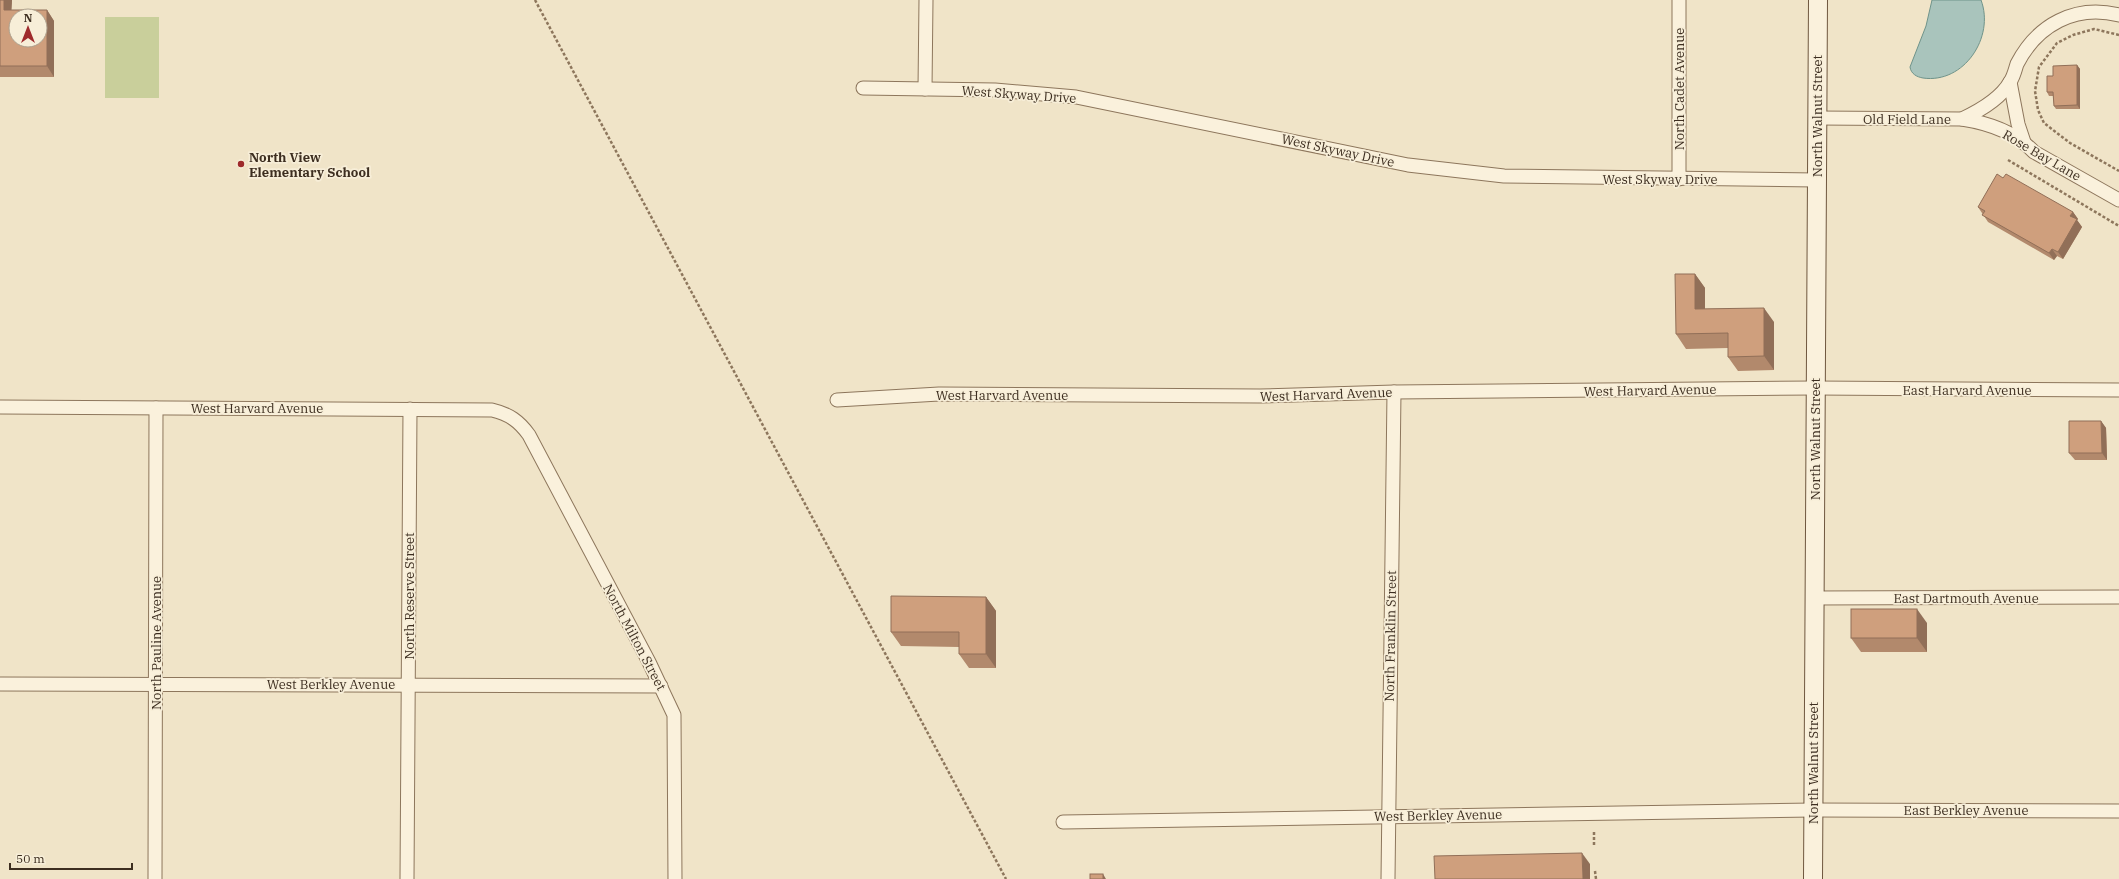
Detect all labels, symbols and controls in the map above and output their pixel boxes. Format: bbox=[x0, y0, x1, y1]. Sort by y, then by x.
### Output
north arrow bbox=[8, 8, 48, 48]
text: N bbox=[24, 11, 33, 25]
street label: North Cadet Avenue bbox=[1671, 28, 1688, 150]
street label: North Walnut Street bbox=[1809, 54, 1826, 177]
street label: West Skyway Drive bbox=[961, 82, 1077, 107]
street label: Old Field Lane bbox=[1863, 111, 1951, 128]
street label: Rose Bay Lane bbox=[1999, 126, 2084, 185]
street label: West Skyway Drive bbox=[1280, 130, 1396, 171]
place label: North View Elementary School bbox=[249, 149, 370, 181]
marker: North View Elementary School bbox=[236, 159, 246, 169]
street label: West Skyway Drive bbox=[1603, 171, 1718, 188]
street label: North Walnut Street bbox=[1807, 377, 1824, 500]
street label: West Harvard Avenue bbox=[1584, 381, 1716, 400]
street label: East Harvard Avenue bbox=[1902, 382, 2032, 399]
street label: West Harvard Avenue bbox=[1259, 384, 1393, 405]
street label: West Harvard Avenue bbox=[936, 387, 1068, 404]
street label: West Harvard Avenue bbox=[191, 400, 323, 417]
street label: North Reserve Street bbox=[401, 532, 418, 660]
street label: North Franklin Street bbox=[1381, 570, 1400, 702]
street label: North Pauline Avenue bbox=[148, 576, 165, 710]
street label: North Milton Street bbox=[599, 581, 670, 694]
street label: East Dartmouth Avenue bbox=[1893, 590, 2039, 607]
street label: West Berkley Avenue bbox=[267, 676, 395, 693]
street label: North Walnut Street bbox=[1805, 701, 1822, 824]
street label: East Berkley Avenue bbox=[1904, 802, 2028, 819]
street label: West Berkley Avenue bbox=[1374, 806, 1502, 825]
scale bar bbox=[10, 845, 132, 871]
text: 50 m bbox=[16, 851, 45, 866]

